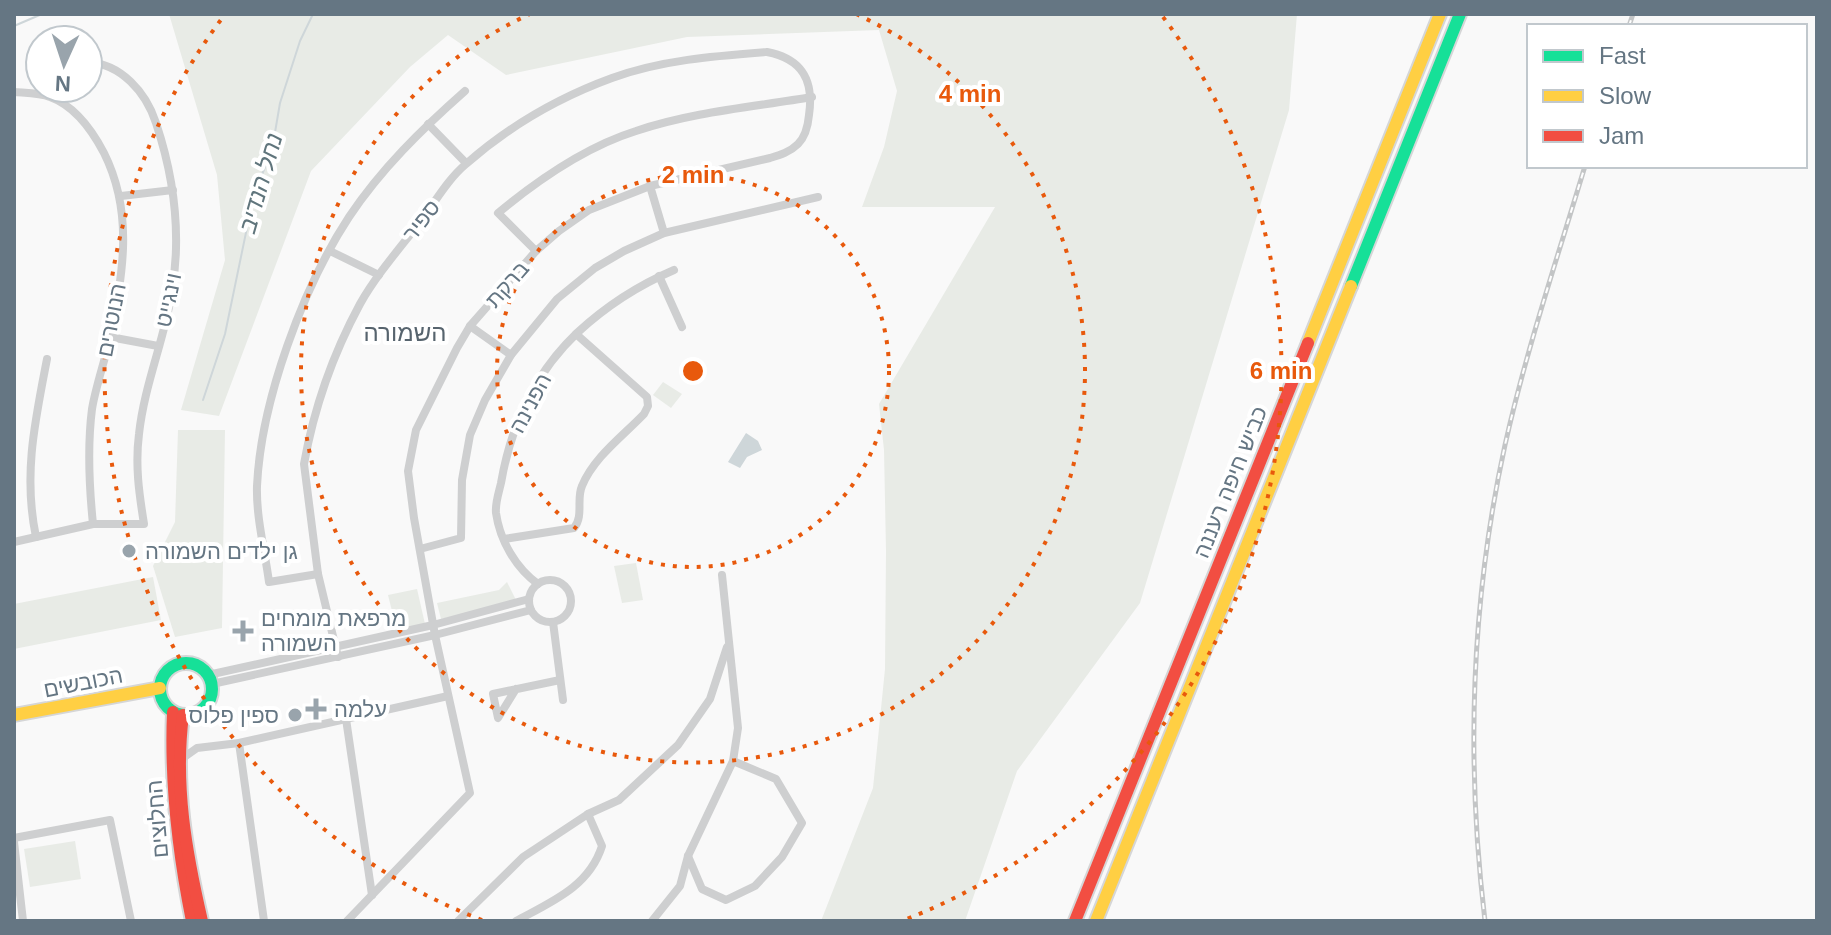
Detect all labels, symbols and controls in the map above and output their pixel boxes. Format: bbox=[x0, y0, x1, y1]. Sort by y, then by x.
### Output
north arrow bbox=[24, 24, 104, 104]
legend bbox=[1527, 24, 1807, 168]
text: Fast bbox=[1599, 42, 1646, 69]
text: N bbox=[54, 71, 72, 96]
text: 4 min bbox=[939, 80, 1001, 107]
text: Slow bbox=[1599, 82, 1652, 109]
text: Jam bbox=[1599, 122, 1644, 149]
water label: נחל הנדיב bbox=[233, 130, 288, 237]
text: 2 min bbox=[662, 161, 724, 188]
street label: ספיר bbox=[398, 195, 445, 246]
street label: ברקת bbox=[481, 256, 534, 313]
street label: וינגייט bbox=[151, 271, 186, 330]
street label: הנוטרים bbox=[92, 281, 131, 359]
district label: השמורה bbox=[364, 319, 446, 346]
centre of rings bbox=[679, 357, 707, 385]
text: 6 min bbox=[1250, 357, 1312, 384]
street label: הפנינה bbox=[504, 369, 557, 437]
street label: כביש חיפה רעננה bbox=[1189, 403, 1272, 562]
place label: גן ילדים השמורה bbox=[145, 539, 298, 564]
marker: גן ילדים השמורה bbox=[120, 542, 138, 560]
place label: מרפאת מומחים השמורה bbox=[261, 606, 406, 656]
marker: מרפאת מומחים השמורה bbox=[232, 620, 254, 642]
street label: הכובשים bbox=[41, 663, 125, 702]
place label: עלמה bbox=[334, 697, 387, 722]
marker: עלמה bbox=[305, 698, 327, 720]
place label: ספין פלוס bbox=[189, 703, 279, 728]
marker: ספין פלוס bbox=[286, 706, 304, 724]
street label: החלוצים bbox=[142, 779, 173, 859]

